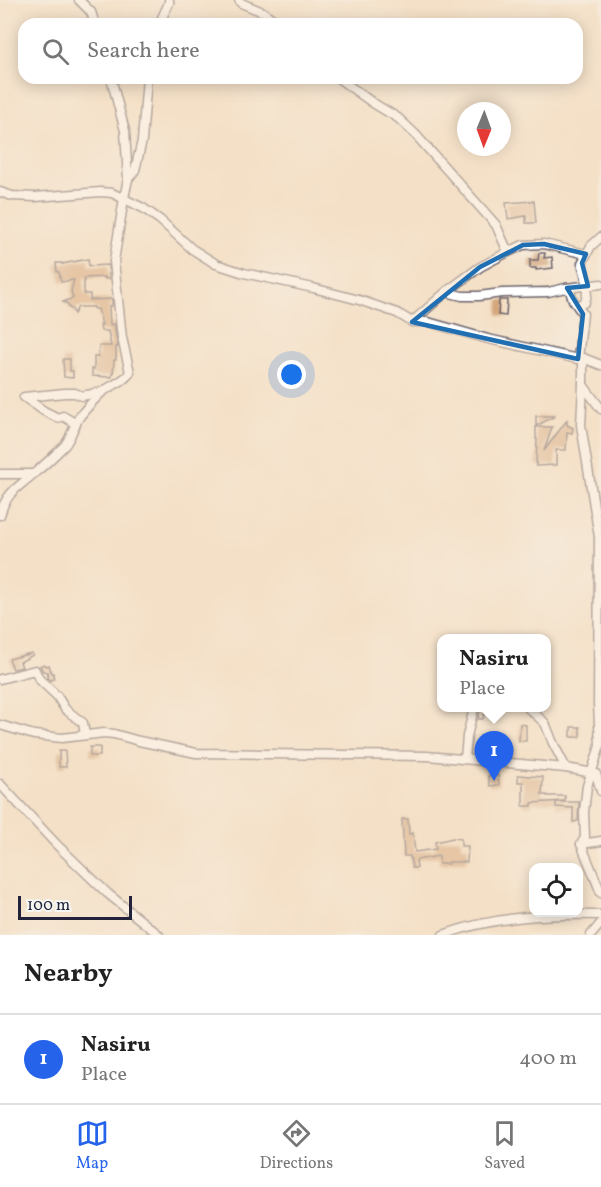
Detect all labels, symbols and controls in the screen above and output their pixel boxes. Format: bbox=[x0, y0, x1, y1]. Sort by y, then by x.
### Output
search box bbox=[18, 18, 583, 84]
icon: search bbox=[39, 35, 72, 68]
text: Search here bbox=[87, 36, 200, 67]
north arrow bbox=[457, 102, 511, 156]
your location bbox=[277, 360, 306, 389]
popup bbox=[437, 634, 551, 712]
text: Nasiru bbox=[459, 644, 529, 675]
text: Place bbox=[459, 675, 505, 703]
pin: 1 bbox=[474, 732, 514, 781]
map controls bbox=[529, 863, 583, 917]
button: locate bbox=[529, 863, 583, 917]
scale bar bbox=[18, 893, 132, 920]
text: 100 m bbox=[27, 895, 70, 917]
text: Nearby bbox=[24, 956, 113, 992]
text: Nasiru bbox=[81, 1030, 151, 1061]
text: 1 bbox=[39, 1045, 48, 1073]
text: 400 m bbox=[519, 1045, 577, 1073]
text: Place bbox=[81, 1061, 127, 1089]
tab: Map bbox=[76, 1117, 109, 1175]
tab: Directions bbox=[260, 1117, 333, 1175]
tab: Saved bbox=[484, 1117, 525, 1175]

